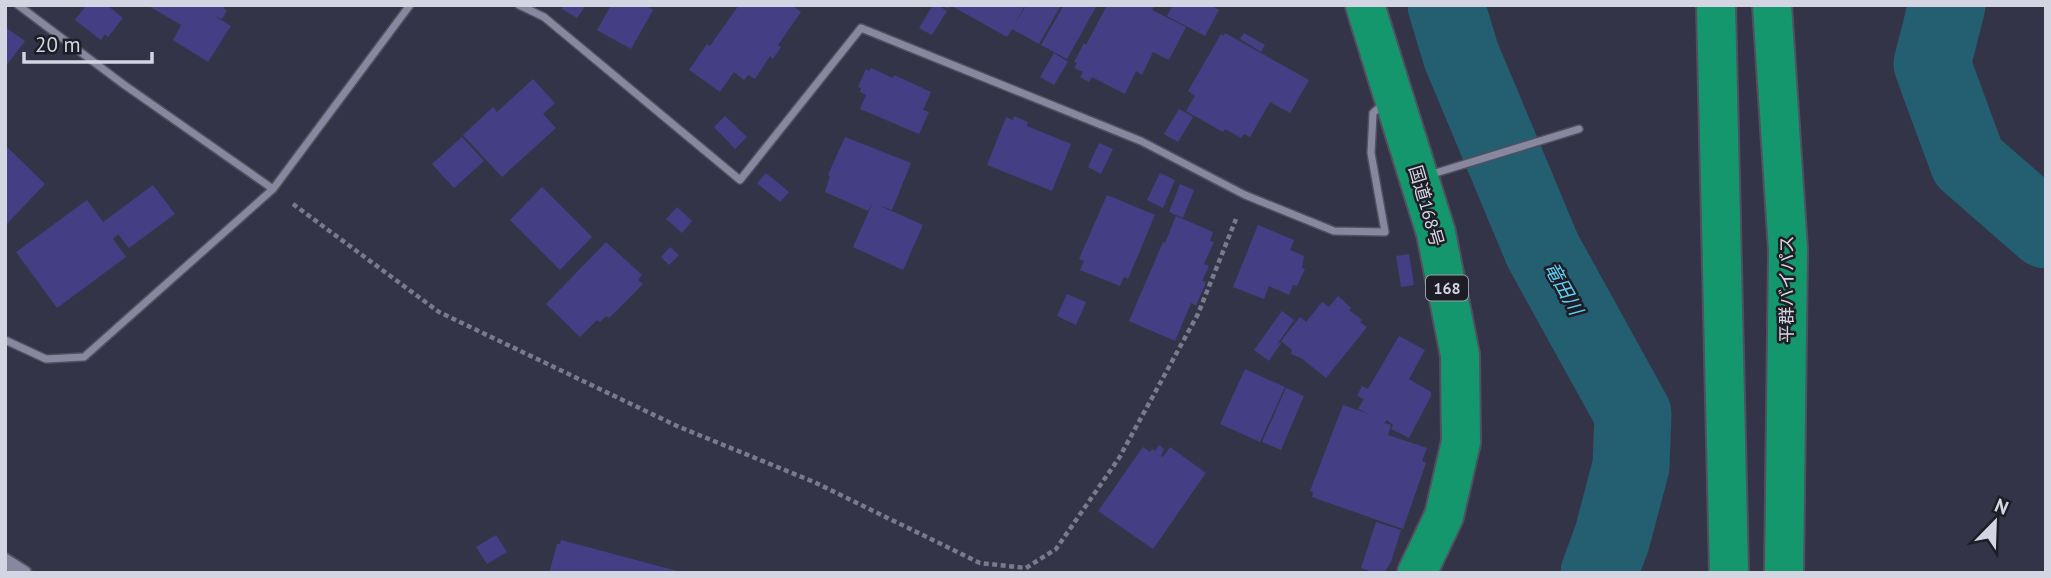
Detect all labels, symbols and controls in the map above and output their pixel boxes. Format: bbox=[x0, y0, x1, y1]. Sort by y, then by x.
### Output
scale bar bbox=[24, 21, 152, 65]
text: 20 m bbox=[35, 31, 81, 58]
street label: 国道168号 bbox=[1404, 163, 1449, 249]
street label: 平群バイパス bbox=[1775, 235, 1798, 343]
water label: 竜田川 bbox=[1540, 257, 1589, 320]
road number: 168 bbox=[1426, 276, 1468, 300]
north arrow bbox=[1960, 487, 2030, 557]
text: N bbox=[1991, 493, 2012, 520]

